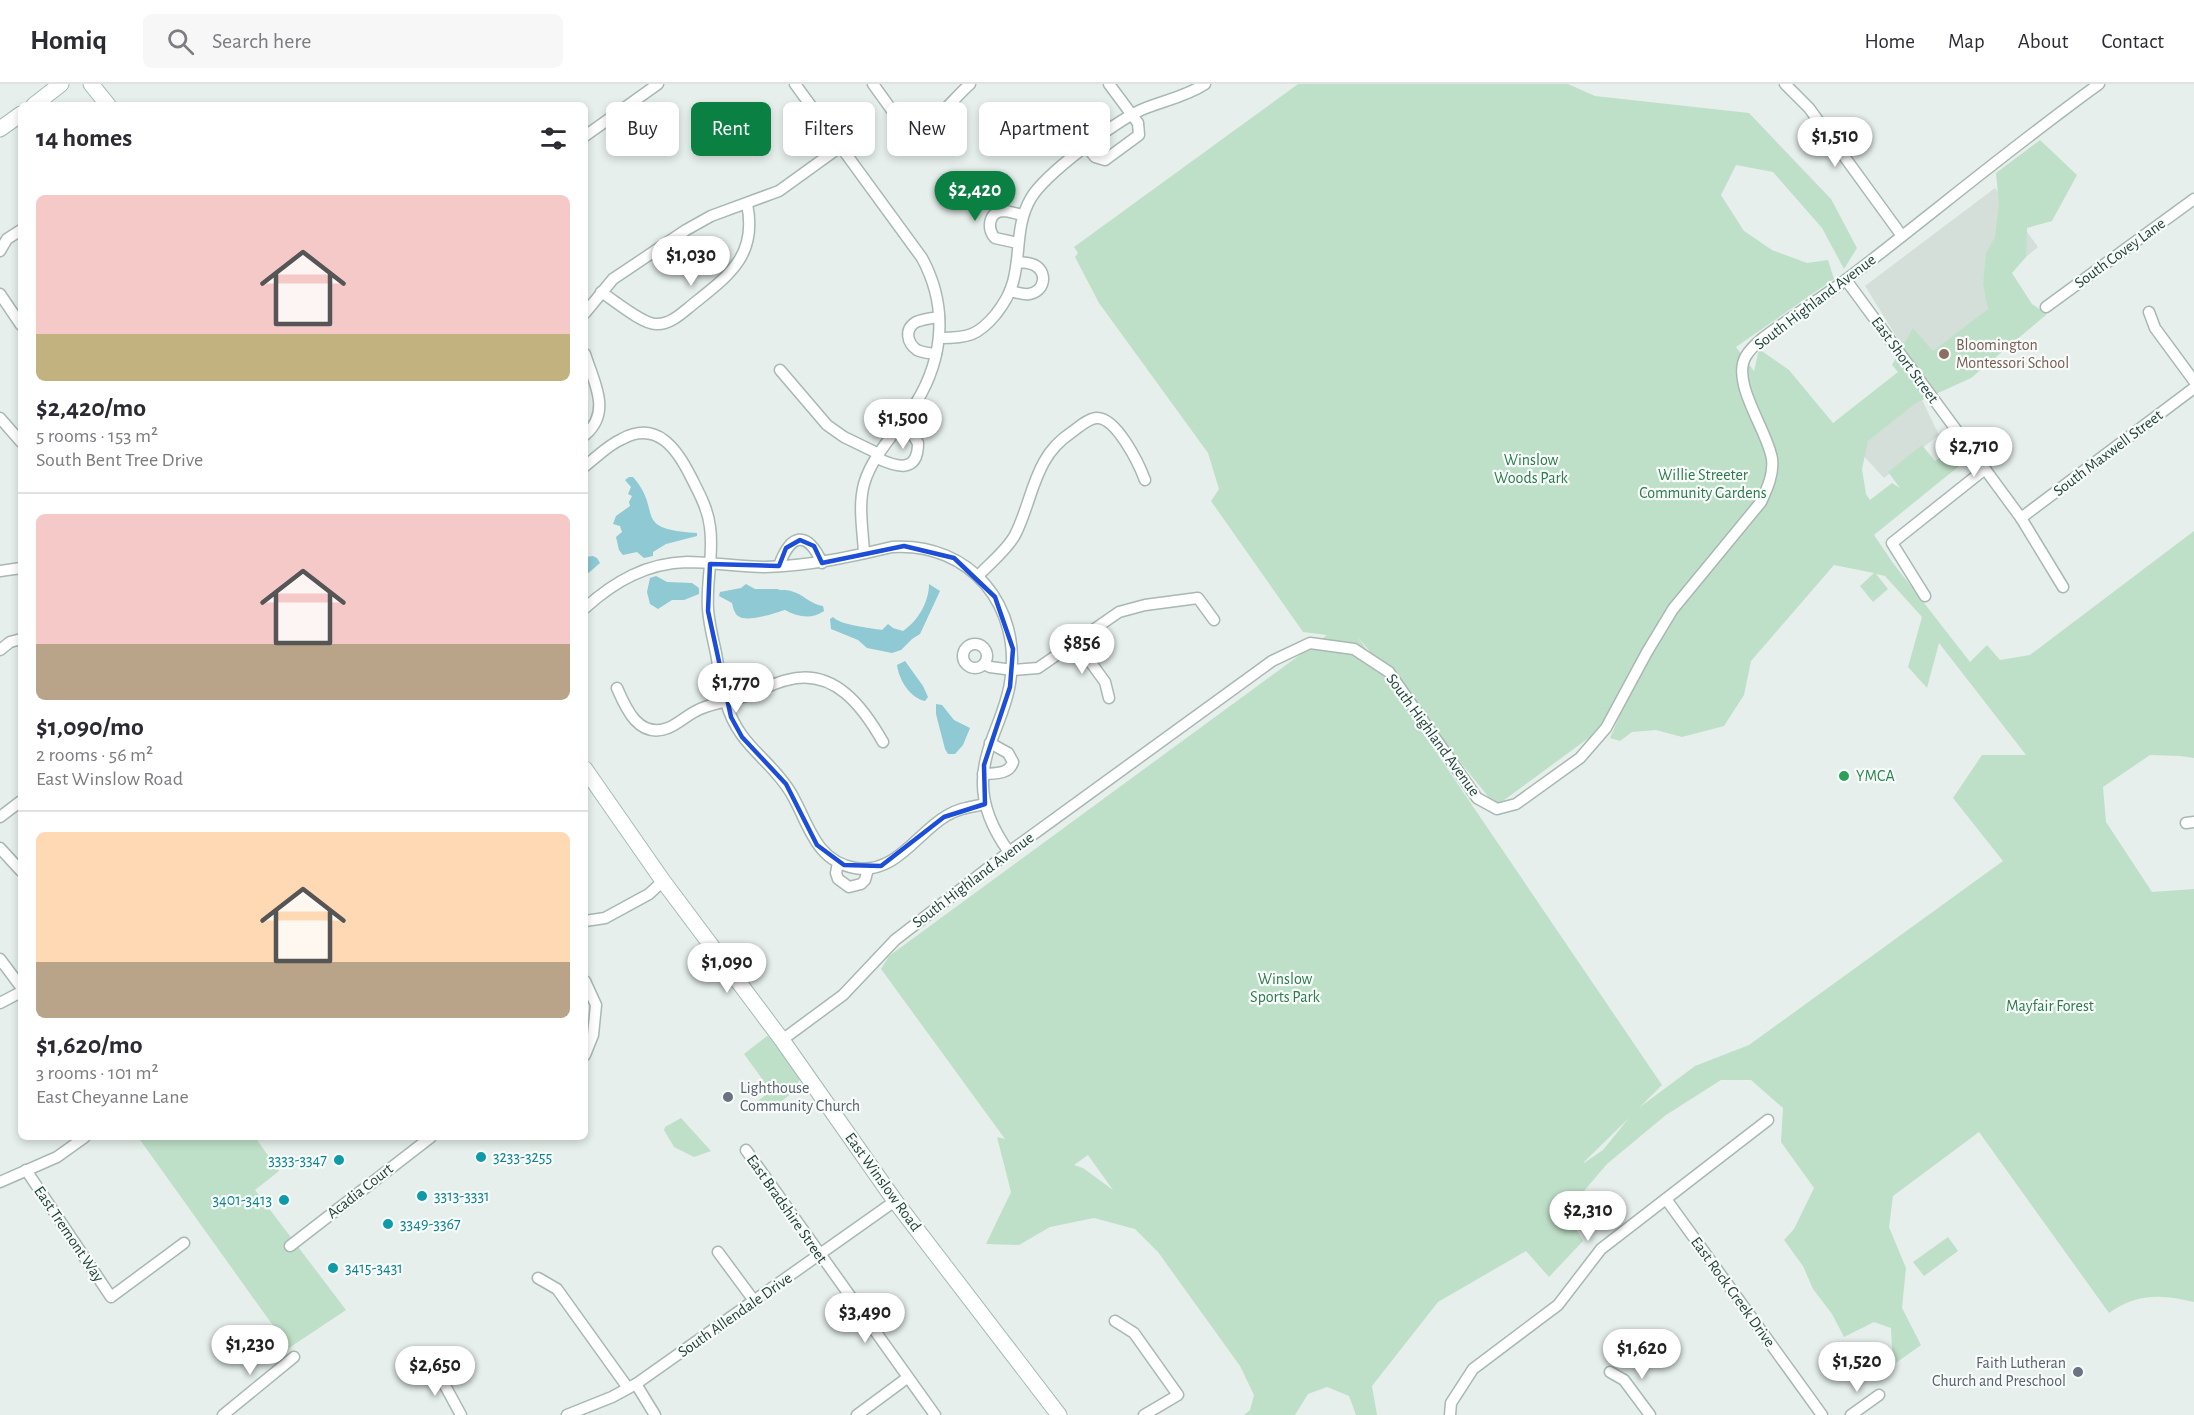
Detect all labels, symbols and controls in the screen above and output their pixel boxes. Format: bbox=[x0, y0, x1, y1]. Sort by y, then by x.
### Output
search box bbox=[143, 14, 563, 68]
icon: search bbox=[164, 25, 197, 58]
text: Homiq bbox=[30, 27, 107, 55]
text: Search here bbox=[212, 30, 312, 52]
text: Home bbox=[1864, 31, 1915, 52]
text: Map bbox=[1948, 31, 1985, 52]
text: About bbox=[2018, 31, 2068, 52]
text: Contact bbox=[2101, 31, 2164, 52]
chip: Buy bbox=[606, 102, 679, 156]
chip: Rent bbox=[691, 102, 771, 156]
chip: Filters bbox=[783, 102, 875, 156]
chip: New bbox=[887, 102, 967, 156]
chip: Apartment bbox=[979, 102, 1110, 156]
pin: $1,510 bbox=[1786, 117, 1884, 168]
icon: filters bbox=[537, 122, 570, 155]
text: 14 homes bbox=[36, 125, 132, 151]
text: $1,510 bbox=[1811, 126, 1859, 146]
pin: $2,420 bbox=[926, 171, 1024, 222]
text: $2,420 bbox=[949, 180, 1001, 200]
street label: South Covey Lane bbox=[2072, 215, 2169, 292]
icon: home bbox=[249, 234, 357, 342]
pin: $1,030 bbox=[642, 236, 740, 287]
text: $1,030 bbox=[666, 245, 716, 265]
street label: South Highland Avenue bbox=[1751, 251, 1879, 353]
street label: East Short Street bbox=[1868, 314, 1942, 406]
place label: Bloomington Montessori School bbox=[1956, 337, 2069, 371]
marker: Bloomington Montessori School bbox=[1937, 347, 1951, 361]
text: $2,420/mo bbox=[36, 395, 146, 421]
pin: $1,500 bbox=[854, 399, 952, 450]
street label: South Maxwell Street bbox=[2050, 407, 2166, 499]
text: $1,500 bbox=[878, 408, 928, 428]
text: 5 rooms · 153 m² bbox=[36, 426, 158, 446]
pin: $2,710 bbox=[1925, 427, 2023, 478]
text: $2,710 bbox=[1949, 436, 1999, 456]
text: South Bent Tree Drive bbox=[36, 450, 203, 470]
park label: Winslow Woods Park bbox=[1494, 452, 1569, 486]
park label: Willie Streeter Community Gardens bbox=[1639, 467, 1767, 502]
icon: home bbox=[249, 553, 357, 661]
pin: $856 bbox=[1046, 624, 1118, 675]
text: $856 bbox=[1063, 633, 1101, 653]
pin: $1,770 bbox=[687, 663, 785, 714]
street label: South Highland Avenue bbox=[1383, 671, 1483, 799]
text: $1,770 bbox=[712, 672, 760, 692]
text: $1,090/mo bbox=[36, 714, 144, 740]
text: 2 rooms · 56 m² bbox=[36, 745, 153, 765]
place label: YMCA bbox=[1856, 768, 1895, 784]
text: East Winslow Road bbox=[36, 769, 183, 789]
marker: YMCA bbox=[1837, 769, 1851, 783]
street label: South Highland Avenue bbox=[909, 829, 1037, 931]
icon: home bbox=[249, 871, 357, 979]
pin: $1,090 bbox=[678, 943, 776, 994]
text: $1,090 bbox=[701, 952, 753, 972]
park label: Winslow Sports Park bbox=[1250, 971, 1321, 1005]
park label: Mayfair Forest bbox=[2006, 998, 2094, 1015]
text: $1,620/mo bbox=[36, 1032, 143, 1058]
text: 3 rooms · 101 m² bbox=[36, 1063, 159, 1083]
place label: Lighthouse Community Church bbox=[740, 1080, 860, 1115]
text: East Cheyanne Lane bbox=[36, 1087, 189, 1107]
marker: Lighthouse Community Church bbox=[721, 1090, 735, 1104]
street label: East Winslow Road bbox=[842, 1130, 924, 1234]
place label: 3233-3255 bbox=[493, 1149, 552, 1165]
marker: 3233-3255 bbox=[474, 1150, 488, 1164]
place label: 3333-3347 bbox=[268, 1152, 327, 1168]
street label: East Bradshire Street bbox=[744, 1152, 830, 1266]
marker: 3333-3347 bbox=[332, 1153, 346, 1167]
street label: Acadia Court bbox=[324, 1160, 396, 1222]
street label: East Tremont Way bbox=[30, 1183, 107, 1285]
place label: 3313-3331 bbox=[434, 1188, 489, 1204]
marker: 3313-3331 bbox=[415, 1189, 429, 1203]
pin: $2,310 bbox=[1539, 1191, 1637, 1242]
place label: 3401-3413 bbox=[212, 1192, 272, 1208]
marker: 3401-3413 bbox=[277, 1193, 291, 1207]
text: $2,310 bbox=[1563, 1200, 1613, 1220]
place label: 3349-3367 bbox=[400, 1216, 461, 1232]
marker: 3349-3367 bbox=[381, 1217, 395, 1231]
street label: East Rock Creek Drive bbox=[1688, 1234, 1778, 1350]
place label: 3415-3431 bbox=[345, 1260, 403, 1276]
marker: 3415-3431 bbox=[326, 1261, 340, 1275]
street label: South Allendale Drive bbox=[675, 1270, 795, 1360]
pin: $3,490 bbox=[816, 1293, 914, 1344]
text: $3,490 bbox=[839, 1302, 891, 1322]
pin: $1,230 bbox=[201, 1325, 299, 1376]
pin: $1,620 bbox=[1593, 1329, 1691, 1380]
text: $1,230 bbox=[225, 1334, 275, 1354]
text: $1,620 bbox=[1617, 1338, 1667, 1358]
pin: $1,520 bbox=[1808, 1342, 1906, 1393]
pin: $2,650 bbox=[386, 1346, 484, 1397]
text: $1,520 bbox=[1832, 1351, 1882, 1371]
text: $2,650 bbox=[409, 1355, 461, 1375]
place label: Faith Lutheran Church and Preschool bbox=[1932, 1355, 2066, 1389]
marker: Faith Lutheran Church and Preschool bbox=[2071, 1365, 2085, 1379]

